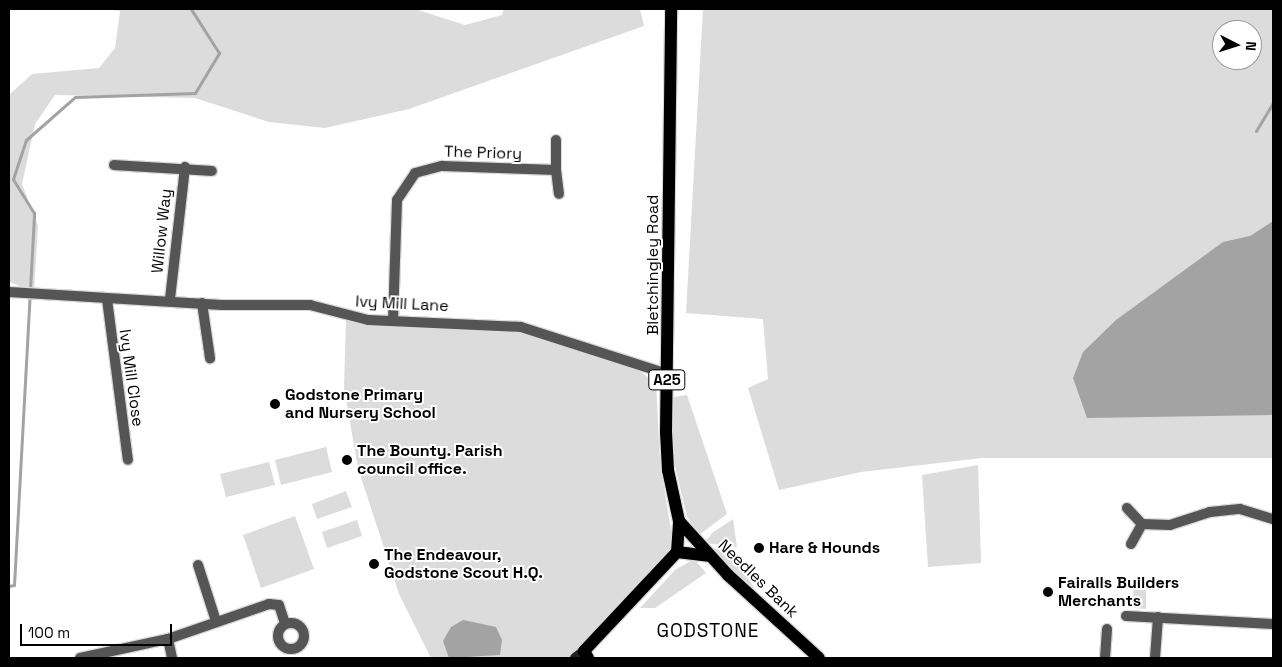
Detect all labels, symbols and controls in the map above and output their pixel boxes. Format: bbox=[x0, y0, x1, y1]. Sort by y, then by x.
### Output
north arrow bbox=[1212, 20, 1262, 70]
text: N bbox=[1242, 41, 1260, 52]
street label: The Priory bbox=[444, 142, 522, 164]
street label: Willow Way bbox=[148, 188, 176, 274]
street label: Bletchingley Road bbox=[643, 195, 663, 335]
street label: Ivy Mill Lane bbox=[355, 292, 449, 316]
street label: Ivy Mill Close bbox=[115, 328, 147, 428]
road number: A25 bbox=[648, 368, 686, 392]
place label: Godstone Primary and Nursery School bbox=[285, 385, 436, 423]
marker: Godstone Primary and Nursery School bbox=[269, 398, 281, 410]
place label: The Bounty. Parish council office. bbox=[357, 441, 503, 479]
marker: The Bounty. Parish council office. bbox=[341, 454, 353, 466]
street label: Needles Bank bbox=[714, 536, 802, 622]
place label: Hare & Hounds bbox=[769, 538, 880, 558]
marker: Hare & Hounds bbox=[753, 542, 765, 554]
place label: The Endeavour, Godstone Scout H.Q. bbox=[384, 545, 543, 583]
marker: The Endeavour, Godstone Scout H.Q. bbox=[368, 558, 380, 570]
place label: Fairalls Builders Merchants bbox=[1058, 573, 1179, 611]
marker: Fairalls Builders Merchants bbox=[1042, 586, 1054, 598]
scale bar bbox=[22, 614, 175, 646]
district label: GODSTONE bbox=[655, 620, 761, 642]
text: 100 m bbox=[28, 623, 70, 642]

